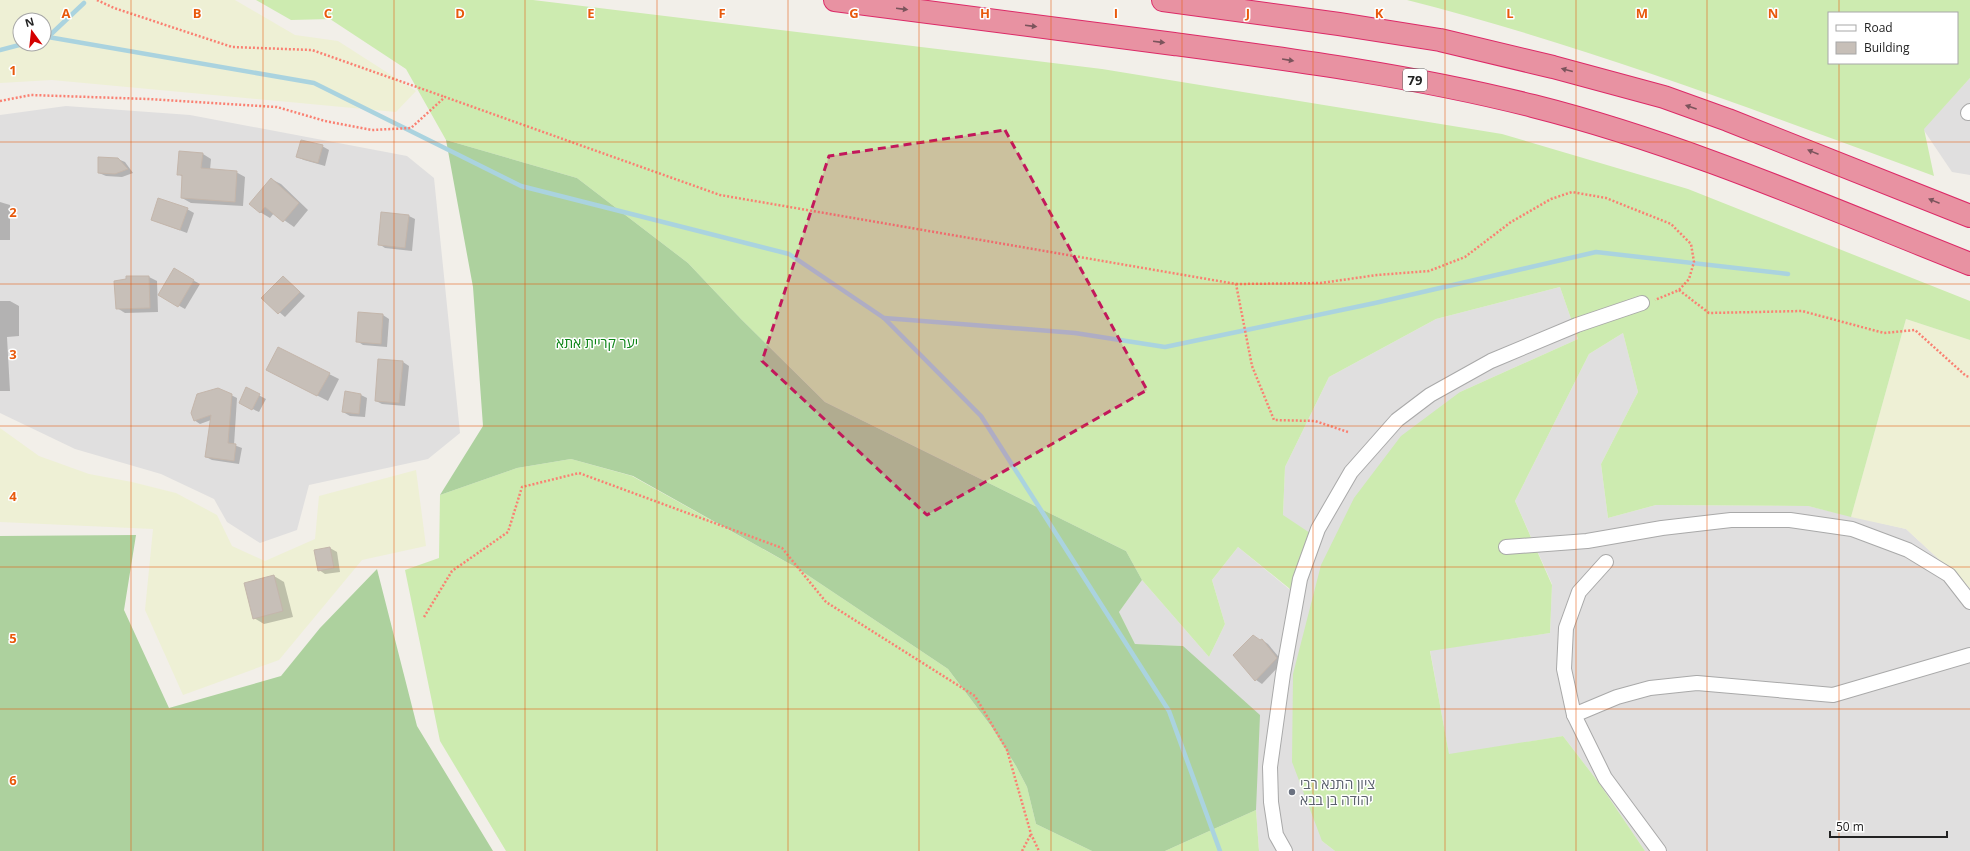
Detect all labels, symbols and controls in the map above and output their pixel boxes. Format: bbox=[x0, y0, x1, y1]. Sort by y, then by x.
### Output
text: A bbox=[62, 4, 71, 22]
text: B bbox=[193, 4, 202, 22]
text: C bbox=[324, 4, 332, 22]
text: D bbox=[455, 4, 465, 22]
text: E bbox=[587, 4, 595, 22]
text: F bbox=[718, 4, 726, 22]
text: G bbox=[849, 4, 859, 22]
text: H bbox=[980, 4, 990, 22]
text: I bbox=[1114, 4, 1118, 22]
text: J bbox=[1245, 4, 1250, 22]
text: K bbox=[1375, 4, 1384, 22]
text: L bbox=[1506, 4, 1514, 22]
text: M bbox=[1636, 4, 1648, 22]
text: N bbox=[1768, 4, 1778, 22]
one-way arrow bbox=[896, 6, 908, 12]
north arrow bbox=[12, 12, 52, 52]
legend bbox=[1828, 12, 1958, 64]
text: N bbox=[23, 13, 36, 30]
text: Road bbox=[1864, 19, 1893, 36]
one-way arrow bbox=[1024, 22, 1037, 29]
one-way arrow bbox=[1153, 39, 1165, 46]
text: Building bbox=[1864, 39, 1910, 56]
one-way arrow bbox=[1282, 57, 1294, 63]
text: 1 bbox=[9, 61, 17, 79]
one-way arrow bbox=[1561, 67, 1573, 73]
road number: 79 bbox=[1403, 69, 1427, 91]
one-way arrow bbox=[1685, 104, 1697, 110]
one-way arrow bbox=[1807, 149, 1819, 155]
one-way arrow bbox=[1928, 198, 1939, 204]
text: 2 bbox=[9, 203, 17, 221]
park label: יער קריית אתא bbox=[556, 333, 638, 352]
text: 3 bbox=[9, 345, 17, 363]
text: 4 bbox=[9, 487, 17, 505]
text: 5 bbox=[9, 629, 17, 647]
text: 6 bbox=[9, 771, 17, 789]
place label: ציון התנא רבי יהודה בן בבא bbox=[1300, 774, 1375, 809]
marker: ציון התנא רבי יהודה בן בבא bbox=[1287, 787, 1297, 797]
scale bar bbox=[1830, 813, 1947, 839]
text: 50 m bbox=[1836, 818, 1864, 835]

